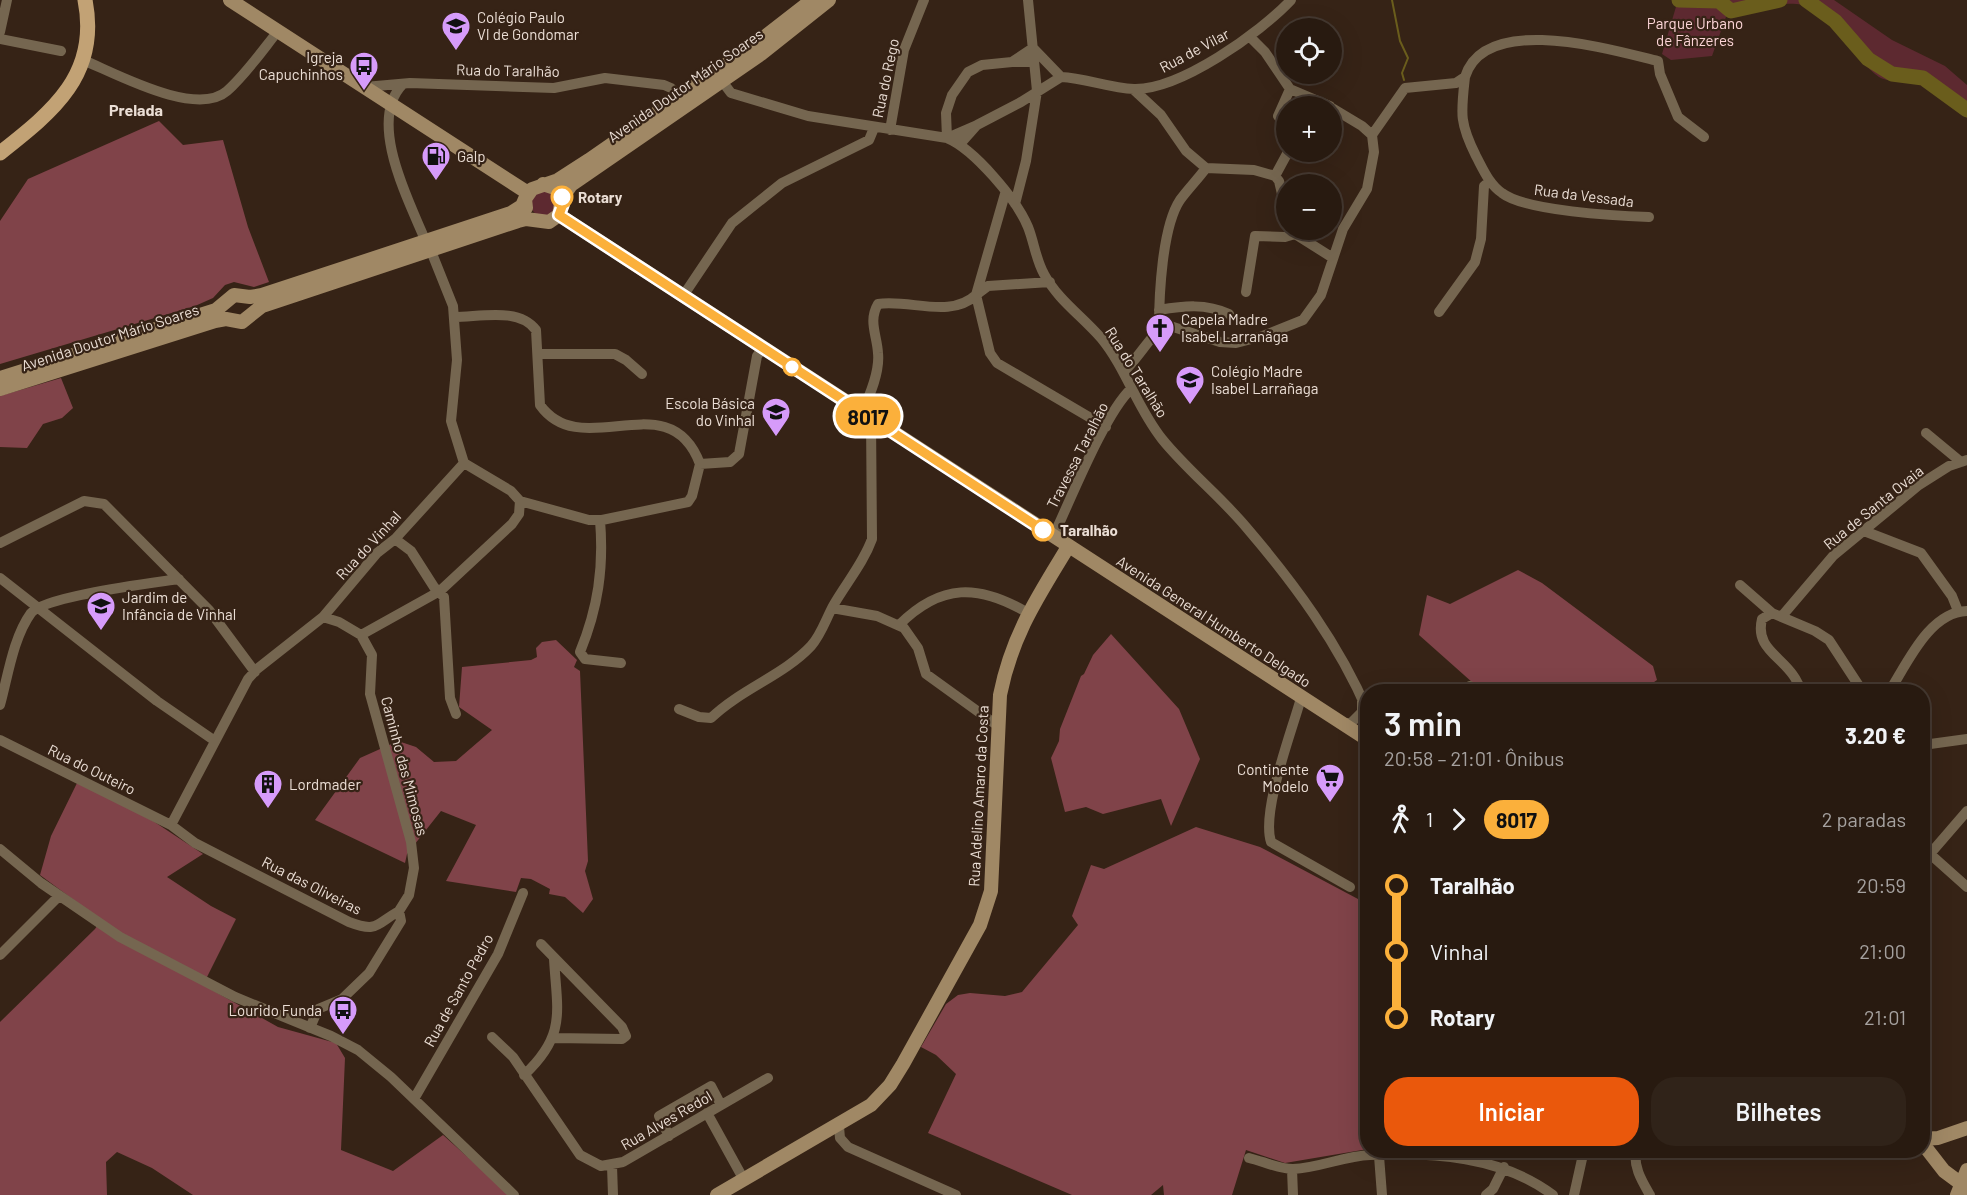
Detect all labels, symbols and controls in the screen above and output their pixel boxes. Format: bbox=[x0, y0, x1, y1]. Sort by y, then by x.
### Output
place label: Colégio Paulo VI de Gondomar bbox=[477, 8, 580, 43]
school or university icon: Colégio Paulo VI de Gondomar bbox=[440, 10, 472, 52]
park label: Parque Urbano de Fânzeres bbox=[1647, 14, 1743, 49]
map controls bbox=[1276, 18, 1342, 240]
button: locate bbox=[1276, 18, 1342, 84]
street label: Avenida Doutor Mário Soares bbox=[604, 24, 766, 146]
street label: Rua de Vilar bbox=[1156, 24, 1232, 76]
street label: Rua do Rego bbox=[868, 37, 902, 119]
place label: Igreja Capuchinhos bbox=[259, 48, 343, 83]
bus stop icon: Igreja Capuchinhos bbox=[348, 50, 380, 92]
street label: Rua do Taralhão bbox=[456, 60, 560, 80]
button: + bbox=[1276, 96, 1342, 162]
district label: Prelada bbox=[109, 100, 163, 119]
fuel station icon: Galp bbox=[420, 140, 452, 182]
place label: Galp bbox=[457, 147, 486, 165]
button: − bbox=[1276, 174, 1342, 240]
street label: Rua da Vessada bbox=[1533, 180, 1635, 210]
marker: Rotary bbox=[551, 186, 573, 208]
place label: Rotary bbox=[578, 188, 623, 206]
street label: Avenida Doutor Mário Soares bbox=[19, 300, 201, 374]
place label: Capela Madre Isabel Larranãga bbox=[1181, 310, 1288, 345]
church icon: Capela Madre Isabel Larranãga bbox=[1144, 312, 1176, 354]
street label: Rua do Taralhão bbox=[1102, 323, 1172, 421]
unlabelled marker bbox=[783, 358, 801, 376]
place label: Colégio Madre Isabel Larrañaga bbox=[1211, 362, 1318, 397]
school or university icon: Colégio Madre Isabel Larrañaga bbox=[1174, 364, 1206, 406]
place label: Escola Básica do Vinhal bbox=[665, 394, 755, 429]
school or university icon: Escola Básica do Vinhal bbox=[760, 396, 792, 438]
line badge: 8017 bbox=[826, 396, 910, 436]
street label: Travessa Taralhão bbox=[1042, 399, 1112, 511]
text: 8017 bbox=[848, 404, 888, 429]
street label: Rua de Santa Ovaia bbox=[1819, 461, 1927, 553]
street label: Rua do Vinhal bbox=[332, 507, 404, 583]
marker: Taralhão bbox=[1032, 519, 1054, 541]
place label: Taralhão bbox=[1060, 521, 1118, 539]
street label: Avenida General Humberto Delgado bbox=[1113, 551, 1315, 691]
place label: Jardim de Infância de Vinhal bbox=[122, 588, 236, 623]
school or university icon: Jardim de Infância de Vinhal bbox=[85, 590, 117, 632]
street label: Caminho das Mimosas bbox=[378, 694, 432, 838]
text: 3 min bbox=[1384, 703, 1462, 743]
street label: Rua Adelino Amaro da Costa bbox=[964, 705, 992, 887]
text: 3.20 € bbox=[1845, 722, 1906, 748]
street label: Rua do Outeiro bbox=[45, 740, 139, 798]
text: 20:58 – 21:01 · Ônibus bbox=[1384, 746, 1564, 770]
place label: Continente Modelo bbox=[1237, 760, 1309, 795]
supermarket icon: Continente Modelo bbox=[1314, 762, 1346, 804]
building icon: Lordmader bbox=[252, 768, 284, 810]
place label: Lordmader bbox=[289, 775, 362, 793]
icon: walk bbox=[1384, 803, 1417, 836]
icon: forward bbox=[1442, 803, 1475, 836]
text: 1 bbox=[1426, 807, 1433, 831]
text: 8017 bbox=[1496, 807, 1537, 832]
text: 2 paradas bbox=[1822, 807, 1906, 831]
street label: Rua das Oliveiras bbox=[259, 852, 365, 918]
text: Taralhão bbox=[1430, 872, 1515, 898]
text: 20:59 bbox=[1857, 873, 1906, 897]
street label: Rua de Santo Pedro bbox=[420, 930, 496, 1050]
text: Vinhal bbox=[1430, 938, 1489, 964]
text: 21:00 bbox=[1859, 939, 1906, 963]
bus stop icon: Lourido Funda bbox=[327, 994, 359, 1036]
place label: Lourido Funda bbox=[228, 1001, 322, 1019]
text: Rotary bbox=[1430, 1004, 1495, 1030]
text: 21:01 bbox=[1864, 1005, 1906, 1029]
button: Iniciar bbox=[1384, 1077, 1639, 1146]
button: Bilhetes bbox=[1651, 1077, 1906, 1146]
street label: Rua Alves Redol bbox=[617, 1087, 715, 1153]

